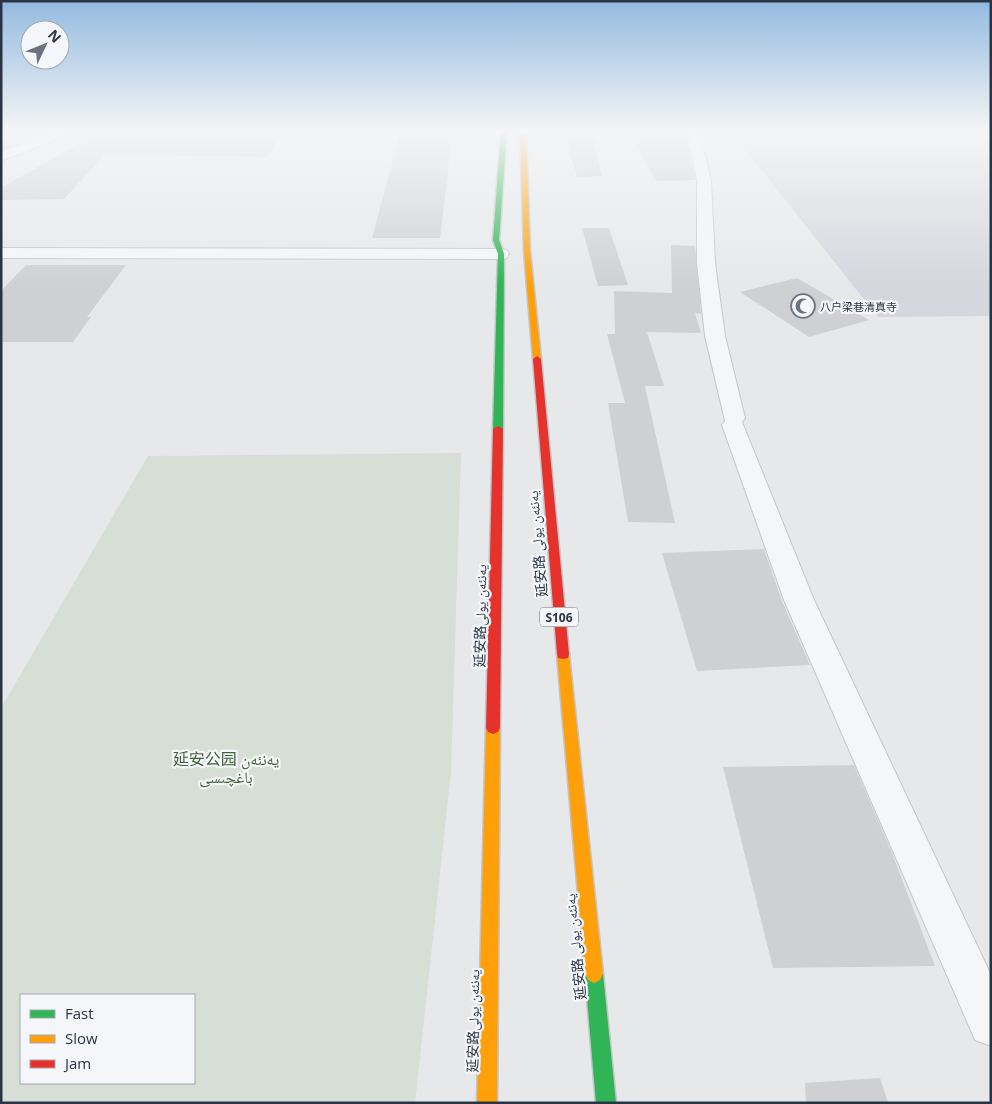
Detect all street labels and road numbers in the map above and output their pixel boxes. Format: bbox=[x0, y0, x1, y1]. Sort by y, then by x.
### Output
street label: 延安路 يەنئەن يولى bbox=[523, 490, 551, 598]
street label: 延安路يەنئەن يولى bbox=[470, 564, 490, 668]
road number: S106 bbox=[540, 608, 578, 626]
street label: 延安路 يەنئەن يولى bbox=[560, 893, 590, 1001]
street label: 延安路يەنئەن يولى bbox=[463, 969, 483, 1073]

